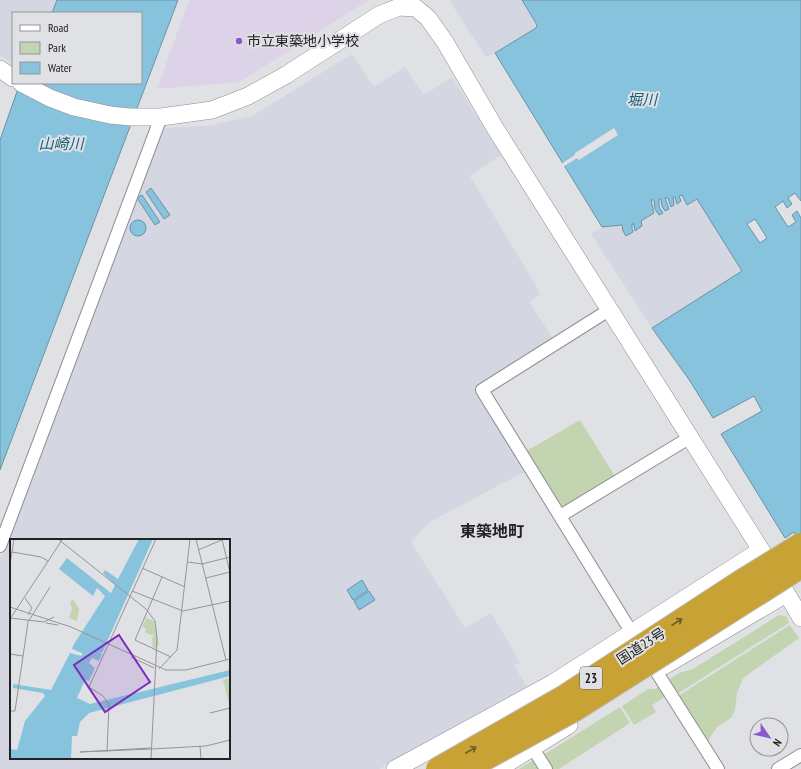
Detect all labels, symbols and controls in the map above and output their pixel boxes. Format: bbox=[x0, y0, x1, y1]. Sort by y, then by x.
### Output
legend bbox=[12, 12, 142, 84]
text: Road bbox=[48, 20, 68, 35]
place label: 市立東築地小学校 bbox=[247, 32, 359, 50]
marker: 市立東築地小学校 bbox=[234, 36, 244, 46]
text: Park bbox=[48, 40, 66, 55]
text: Water bbox=[48, 60, 73, 75]
water label: 堀川 bbox=[627, 90, 659, 109]
water label: 山崎川 bbox=[38, 134, 85, 153]
district label: 東築地町 bbox=[460, 521, 524, 541]
inset map bbox=[10, 539, 230, 759]
one-way arrow bbox=[671, 618, 682, 626]
street label: 国道23号 bbox=[613, 624, 669, 668]
road number: 23 bbox=[580, 667, 602, 689]
north arrow bbox=[749, 717, 789, 757]
text: N bbox=[770, 736, 785, 749]
one-way arrow bbox=[465, 745, 477, 753]

